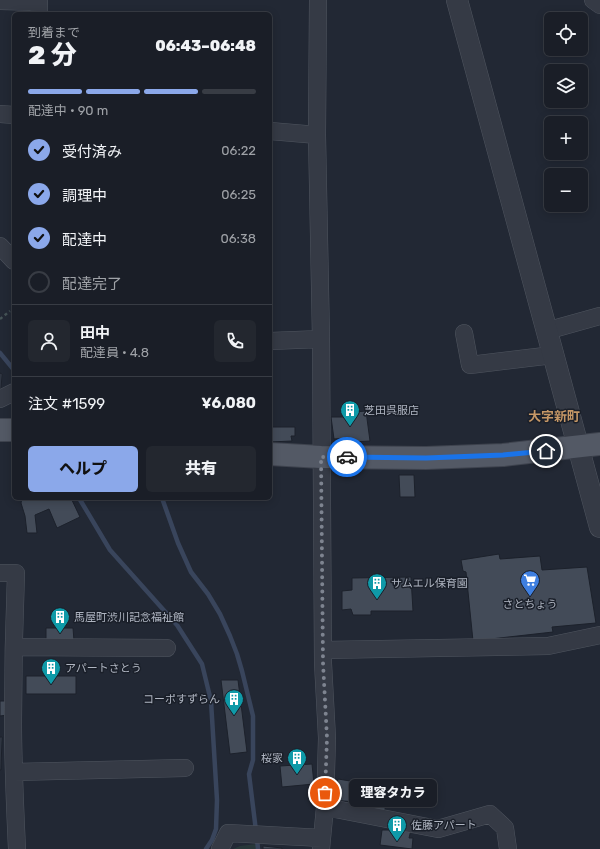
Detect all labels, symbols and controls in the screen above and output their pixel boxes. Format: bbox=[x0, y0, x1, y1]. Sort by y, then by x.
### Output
map controls bbox=[544, 12, 588, 212]
button: locate bbox=[544, 12, 588, 56]
text: 到着まで bbox=[28, 25, 80, 40]
text: 06:43–06:48 bbox=[155, 37, 256, 55]
text: 2 分 bbox=[28, 40, 77, 71]
button: layers bbox=[544, 64, 588, 108]
text: 配達中 · 90 m bbox=[28, 103, 108, 118]
button: + bbox=[544, 116, 588, 160]
icon: check bbox=[28, 139, 50, 161]
text: 受付済み bbox=[62, 143, 122, 161]
text: 06:22 bbox=[221, 143, 256, 158]
button: − bbox=[544, 168, 588, 212]
icon: check bbox=[28, 183, 50, 205]
text: 調理中 bbox=[62, 187, 107, 205]
text: 06:25 bbox=[221, 187, 256, 202]
icon: check bbox=[28, 227, 50, 249]
text: 配達中 bbox=[62, 231, 107, 249]
text: 06:38 bbox=[220, 231, 256, 246]
text: 配達完了 bbox=[62, 275, 122, 293]
button: person bbox=[28, 320, 70, 362]
button: phone bbox=[214, 320, 256, 362]
text: 田中 bbox=[80, 324, 110, 342]
text: 配達員 · 4.8 bbox=[80, 345, 149, 360]
text: ¥6,080 bbox=[201, 394, 256, 412]
text: 注文 #1599 bbox=[28, 395, 105, 413]
building icon: 芝田呉服店 bbox=[339, 399, 361, 427]
place label: 芝田呉服店 bbox=[364, 404, 419, 417]
district label: 大字新町 bbox=[528, 409, 580, 424]
pin bbox=[529, 434, 563, 468]
courier bbox=[327, 437, 367, 477]
icon: home bbox=[535, 440, 557, 462]
button: ヘルプ bbox=[28, 446, 138, 492]
button: 共有 bbox=[146, 446, 256, 492]
icon: car bbox=[336, 446, 358, 468]
supermarket icon: さとちょう bbox=[519, 569, 541, 597]
building icon: サムエル保育園 bbox=[366, 572, 388, 600]
place label: サムエル保育園 bbox=[391, 577, 468, 590]
place label: さとちょう bbox=[503, 598, 558, 611]
building icon: 馬屋町渋川記念福祉館 bbox=[49, 606, 71, 634]
place label: 馬屋町渋川記念福祉館 bbox=[74, 611, 184, 624]
building icon: アパートさとう bbox=[40, 657, 62, 685]
place label: アパートさとう bbox=[65, 662, 142, 675]
building icon: コーポすずらん bbox=[223, 688, 245, 716]
place label: コーポすずらん bbox=[143, 693, 220, 706]
building icon: 桜家 bbox=[286, 747, 308, 775]
place label: 桜家 bbox=[261, 752, 283, 765]
pin bbox=[308, 776, 342, 810]
callout: 理容タカラ bbox=[349, 779, 437, 807]
icon: bag bbox=[314, 782, 336, 804]
text: 理容タカラ bbox=[360, 785, 426, 800]
building icon: 佐藤アパート bbox=[386, 814, 408, 842]
place label: 佐藤アパート bbox=[411, 819, 477, 832]

